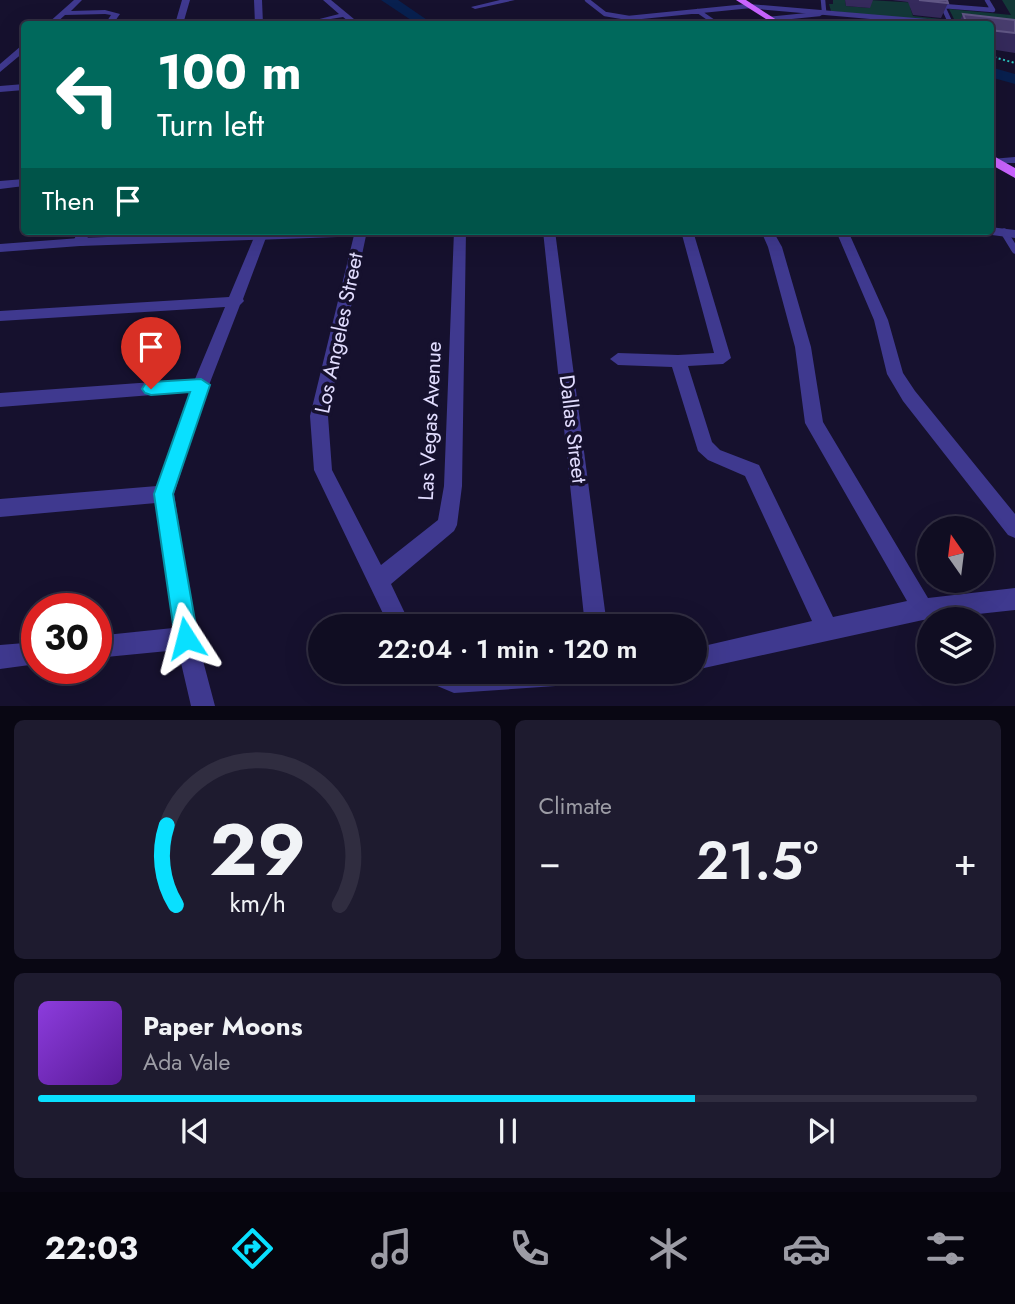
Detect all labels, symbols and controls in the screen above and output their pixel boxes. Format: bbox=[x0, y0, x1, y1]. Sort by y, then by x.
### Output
text: 100 m bbox=[157, 37, 302, 107]
icon: left bbox=[42, 49, 133, 140]
text: Turn left bbox=[157, 102, 264, 148]
text: Then bbox=[42, 182, 95, 220]
icon: arrive bbox=[109, 182, 147, 220]
street label: Los Angeles Street bbox=[307, 250, 371, 416]
pin bbox=[121, 317, 181, 389]
icon: arrive bbox=[132, 328, 170, 366]
street label: Las Vegas Avenue bbox=[411, 340, 449, 501]
street label: Dallas Street bbox=[551, 373, 595, 485]
north arrow bbox=[917, 516, 994, 593]
map controls bbox=[917, 516, 994, 684]
speed limit sign: 30 bbox=[21, 593, 112, 684]
position arrow bbox=[149, 601, 223, 675]
button: layers bbox=[917, 607, 994, 684]
text: 22:04 · 1 min · 120 m bbox=[377, 630, 638, 668]
text: Climate bbox=[539, 789, 612, 823]
text: 29 bbox=[209, 798, 305, 903]
text: 21.5° bbox=[696, 823, 818, 899]
text: − bbox=[539, 834, 561, 889]
text: + bbox=[954, 834, 977, 889]
text: km/h bbox=[229, 885, 286, 921]
text: Paper Moons bbox=[143, 1007, 303, 1045]
text: Ada Vale bbox=[143, 1045, 230, 1079]
icon: previous bbox=[176, 1112, 214, 1150]
icon: pause bbox=[489, 1112, 527, 1150]
icon: next bbox=[802, 1112, 840, 1150]
icon: directions bbox=[228, 1224, 277, 1273]
icon: music bbox=[367, 1224, 416, 1273]
icon: phone bbox=[505, 1224, 554, 1273]
icon: climate bbox=[644, 1224, 693, 1273]
icon: car bbox=[782, 1224, 831, 1273]
icon: filters bbox=[921, 1224, 970, 1273]
text: 22:03 bbox=[45, 1225, 138, 1271]

